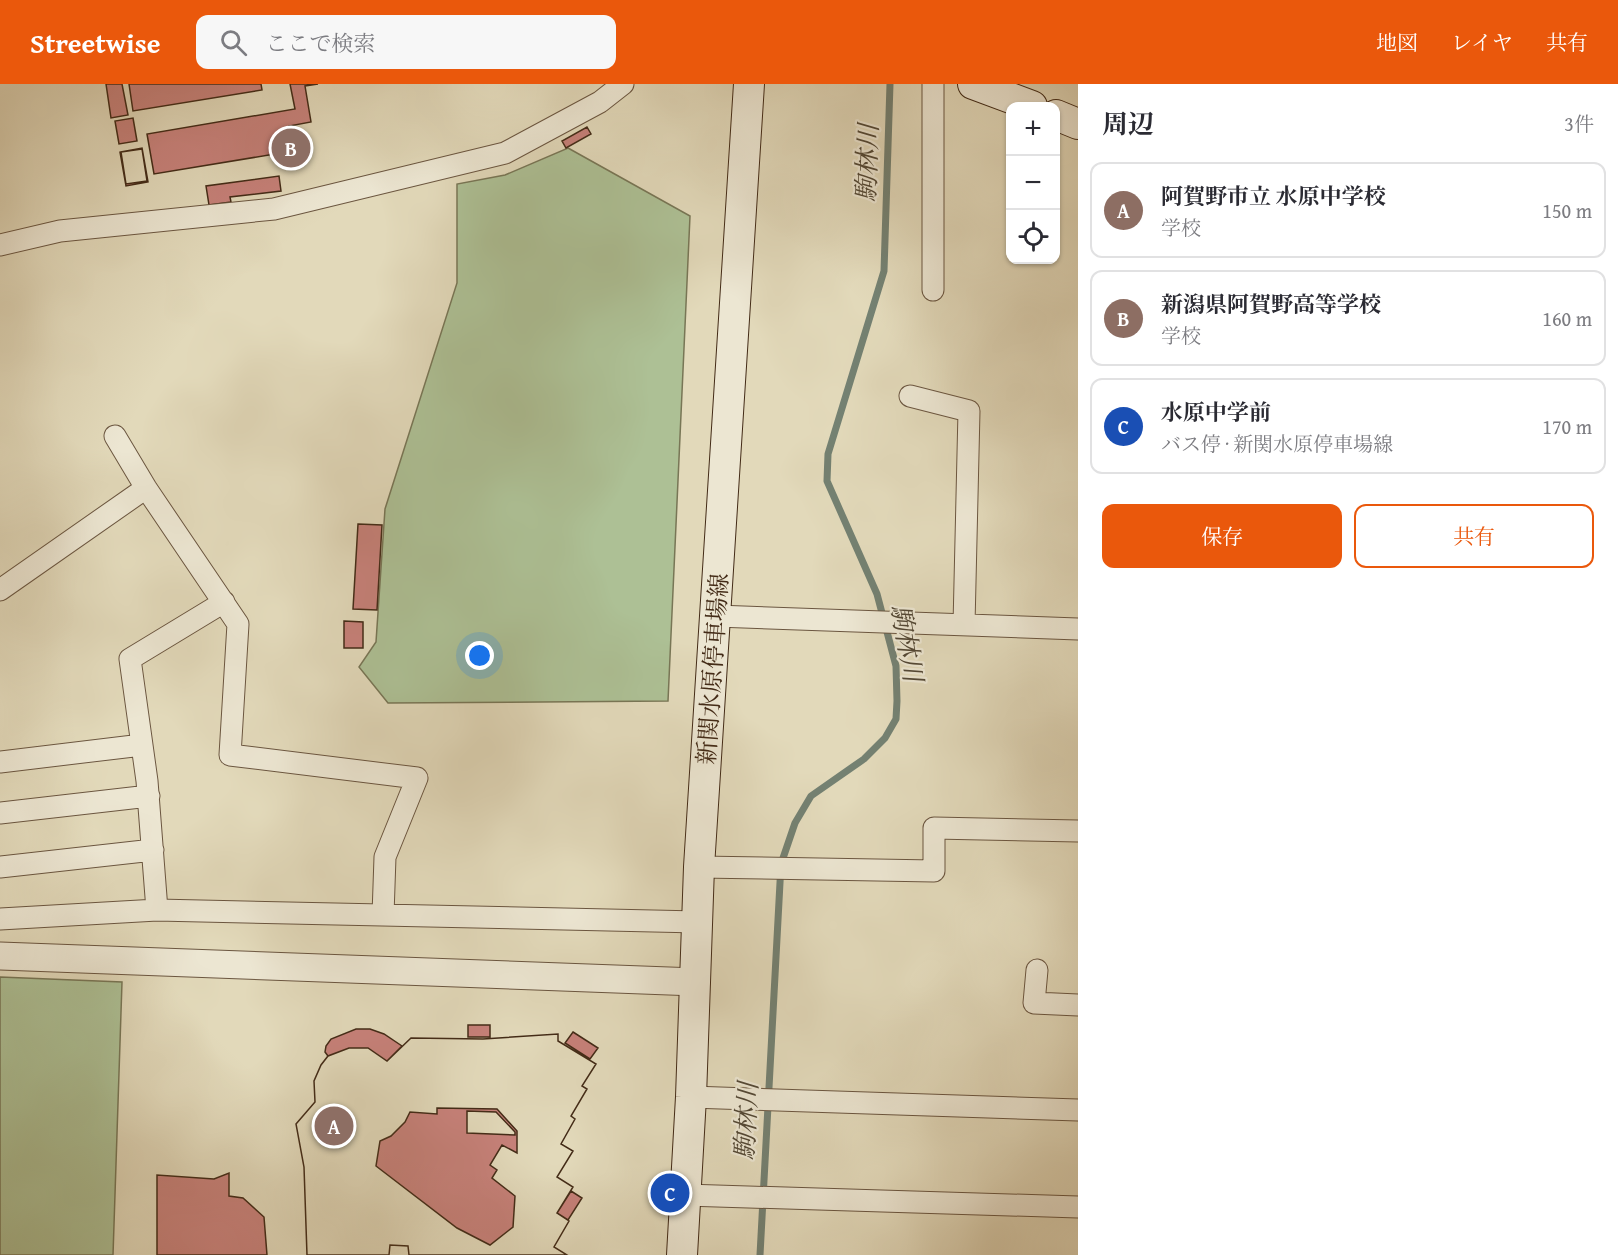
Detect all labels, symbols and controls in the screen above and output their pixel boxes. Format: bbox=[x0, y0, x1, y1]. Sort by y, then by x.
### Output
search box bbox=[196, 15, 616, 69]
text: Streetwise bbox=[30, 22, 160, 63]
icon: search bbox=[217, 26, 250, 59]
text: ここで検索 bbox=[265, 27, 376, 59]
text: 地図 bbox=[1376, 27, 1418, 58]
text: レイヤ bbox=[1451, 27, 1513, 58]
text: 共有 bbox=[1546, 27, 1588, 58]
map controls bbox=[1006, 102, 1060, 264]
button: + bbox=[1006, 102, 1060, 156]
text: 周辺 bbox=[1102, 104, 1154, 143]
text: 3件 bbox=[1564, 109, 1594, 138]
water label: 駒林川 bbox=[846, 120, 887, 203]
pin: B bbox=[272, 126, 310, 170]
button: − bbox=[1006, 156, 1060, 210]
text: 阿賀野市立 水原中学校 bbox=[1161, 180, 1386, 212]
text: A bbox=[1117, 196, 1130, 225]
text: 150 m bbox=[1542, 196, 1592, 225]
button: locate bbox=[1006, 210, 1060, 264]
text: 学校 bbox=[1161, 213, 1201, 242]
text: 新潟県阿賀野高等学校 bbox=[1161, 288, 1381, 320]
text: B bbox=[1117, 304, 1130, 333]
text: 160 m bbox=[1542, 304, 1592, 333]
text: 学校 bbox=[1161, 321, 1201, 350]
text: 水原中学前 bbox=[1161, 396, 1271, 428]
text: C bbox=[1118, 412, 1129, 441]
text: 170 m bbox=[1542, 412, 1592, 441]
text: バス停 · 新関水原停車場線 bbox=[1161, 429, 1393, 458]
button: 保存 bbox=[1102, 504, 1342, 568]
button: 共有 bbox=[1354, 504, 1594, 568]
street label: 新関水原停車場線 bbox=[688, 572, 737, 766]
water label: 駒林川 bbox=[882, 601, 934, 688]
your location bbox=[465, 641, 494, 670]
water label: 駒林川 bbox=[724, 1078, 767, 1161]
pin: A bbox=[314, 1104, 354, 1148]
pin: C bbox=[650, 1170, 690, 1216]

